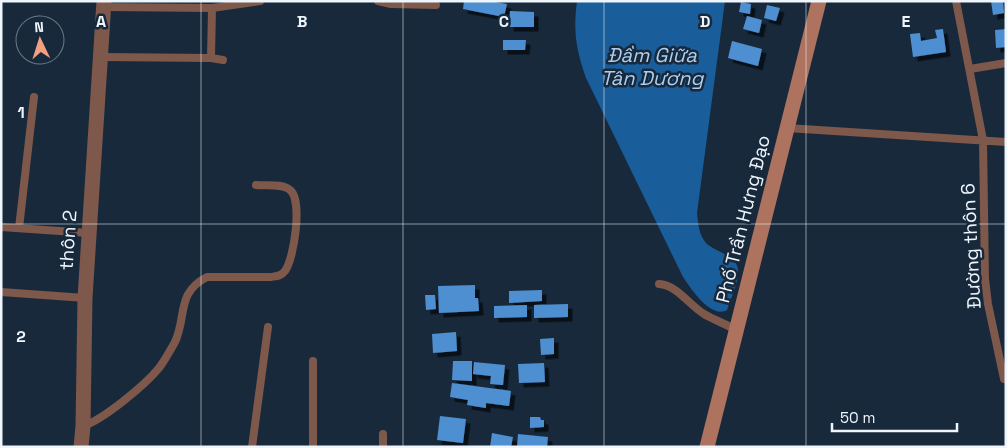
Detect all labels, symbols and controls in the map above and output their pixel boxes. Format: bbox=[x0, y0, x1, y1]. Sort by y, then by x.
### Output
text: A bbox=[96, 11, 106, 32]
text: B bbox=[297, 11, 307, 32]
text: C bbox=[499, 11, 509, 32]
text: D bbox=[700, 11, 710, 32]
text: E bbox=[902, 11, 911, 32]
north arrow bbox=[15, 15, 65, 65]
text: N bbox=[34, 18, 44, 36]
water label: Đầm Giữa Tân Dương bbox=[601, 42, 704, 91]
text: 1 bbox=[17, 102, 25, 123]
street label: Phố Trần Hưng Đạo bbox=[710, 133, 776, 305]
street label: Đường thôn 6 bbox=[955, 183, 987, 309]
street label: thôn 2 bbox=[53, 209, 83, 271]
text: 2 bbox=[16, 326, 26, 347]
scale bar bbox=[832, 400, 957, 432]
text: 50 m bbox=[840, 408, 875, 427]

